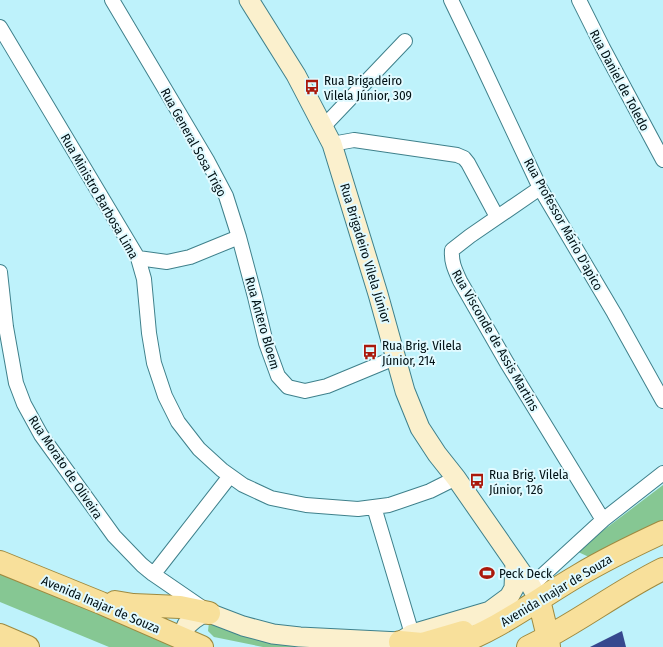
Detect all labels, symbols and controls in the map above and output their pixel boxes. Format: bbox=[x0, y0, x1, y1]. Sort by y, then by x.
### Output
street label: Rua Daniel de Toledo bbox=[587, 27, 653, 133]
place label: Rua Brigadeiro Vilela Júnior, 309 bbox=[324, 73, 412, 103]
bus stop icon: Rua Brigadeiro Vilela Júnior, 309 bbox=[303, 78, 321, 96]
street label: Rua General Sosa Trigo bbox=[158, 85, 230, 199]
street label: Rua Ministro Barbosa Lima bbox=[58, 131, 142, 261]
street label: Rua Professor Mário D'apico bbox=[521, 156, 606, 293]
street label: Rua Brigadeiro Vilela Júnior bbox=[337, 181, 394, 325]
street label: Rua Visconde de Assis Martins bbox=[449, 267, 542, 414]
street label: Rua Antero Bloem bbox=[242, 275, 283, 371]
place label: Rua Brig. Vilela Júnior, 214 bbox=[382, 338, 462, 368]
bus stop icon: Rua Brig. Vilela Júnior, 214 bbox=[361, 343, 379, 361]
street label: Rua Morato de Oliveira bbox=[26, 413, 106, 522]
place label: Rua Brig. Vilela Júnior, 126 bbox=[489, 467, 569, 497]
bus stop icon: Rua Brig. Vilela Júnior, 126 bbox=[468, 472, 486, 490]
street label: Avenida Inajar de Souza bbox=[498, 551, 615, 630]
sports icon: Peck Deck bbox=[478, 564, 496, 582]
place label: Peck Deck bbox=[499, 566, 553, 581]
street label: Avenida Inajar de Souza bbox=[39, 573, 162, 636]

